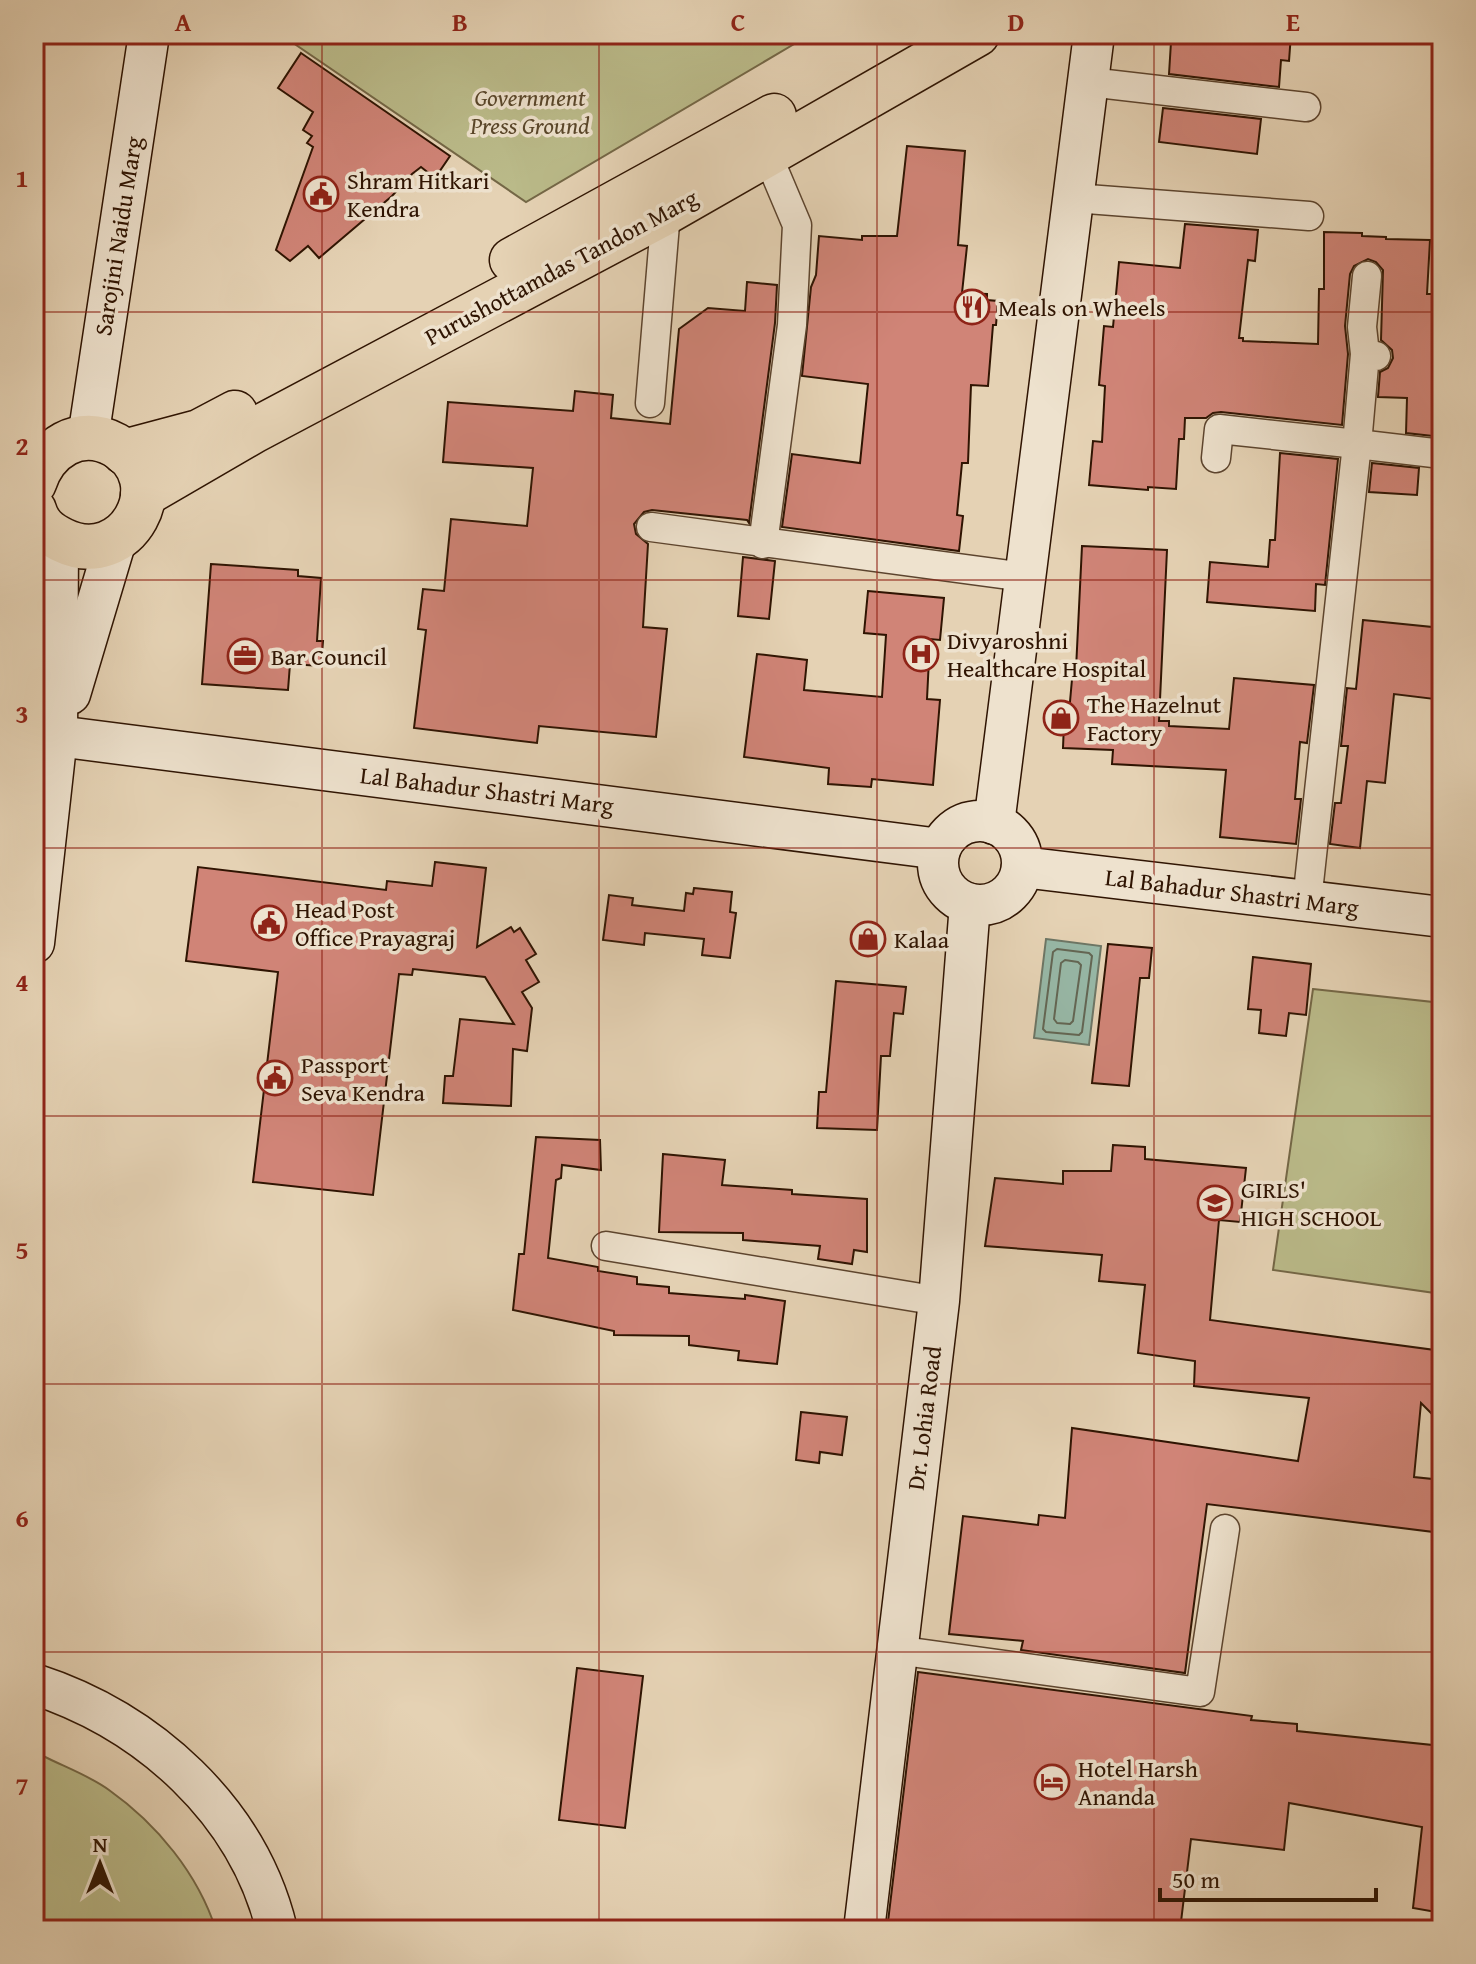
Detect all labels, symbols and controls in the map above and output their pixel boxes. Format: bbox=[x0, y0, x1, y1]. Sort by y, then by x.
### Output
text: A bbox=[175, 2, 192, 41]
text: B bbox=[452, 2, 468, 41]
text: C bbox=[731, 2, 745, 41]
text: D bbox=[1008, 2, 1024, 41]
text: E bbox=[1286, 2, 1300, 41]
park label: Government Press Ground bbox=[469, 80, 590, 143]
street label: Sarojini Naidu Marg bbox=[85, 134, 151, 338]
text: 1 bbox=[15, 158, 29, 197]
place label: Shram Hitkari Kendra bbox=[347, 163, 490, 226]
public building icon: Shram Hitkari Kendra bbox=[302, 175, 340, 213]
street label: Purushottamdas Tandon Marg bbox=[418, 180, 704, 354]
restaurant icon: Meals on Wheels bbox=[953, 288, 991, 326]
place label: Meals on Wheels bbox=[998, 290, 1166, 325]
text: 2 bbox=[15, 426, 29, 465]
place label: Divyaroshni Healthcare Hospital bbox=[947, 623, 1146, 686]
hospital icon: Divyaroshni Healthcare Hospital bbox=[902, 635, 940, 673]
office icon: Bar Council bbox=[226, 637, 264, 675]
place label: Bar Council bbox=[271, 639, 387, 674]
place label: The Hazelnut Factory bbox=[1087, 687, 1222, 750]
text: 3 bbox=[15, 694, 29, 733]
shop icon: The Hazelnut Factory bbox=[1042, 699, 1080, 737]
street label: Lal Bahadur Shastri Marg bbox=[358, 757, 616, 823]
street label: Lal Bahadur Shastri Marg bbox=[1103, 859, 1361, 925]
place label: Head Post Office Prayagraj bbox=[295, 892, 455, 955]
public building icon: Head Post Office Prayagraj bbox=[250, 904, 288, 942]
shop icon: Kalaa bbox=[849, 920, 887, 958]
place label: Kalaa bbox=[894, 922, 950, 957]
text: 4 bbox=[15, 962, 29, 1001]
place label: Passport Seva Kendra bbox=[301, 1047, 425, 1110]
public building icon: Passport Seva Kendra bbox=[256, 1059, 294, 1097]
place label: GIRLS' HIGH SCHOOL bbox=[1241, 1172, 1382, 1235]
school or university icon: GIRLS' HIGH SCHOOL bbox=[1196, 1184, 1234, 1222]
text: 5 bbox=[15, 1230, 29, 1269]
street label: Dr. Lohia Road bbox=[898, 1344, 950, 1492]
text: 6 bbox=[15, 1498, 29, 1537]
place label: Hotel Harsh Ananda bbox=[1078, 1751, 1199, 1814]
hotel icon: Hotel Harsh Ananda bbox=[1033, 1763, 1071, 1801]
text: 7 bbox=[15, 1766, 29, 1805]
north arrow bbox=[60, 1824, 140, 1904]
text: N bbox=[93, 1828, 108, 1860]
scale bar bbox=[1160, 1852, 1376, 1902]
text: 50 m bbox=[1172, 1862, 1220, 1897]

